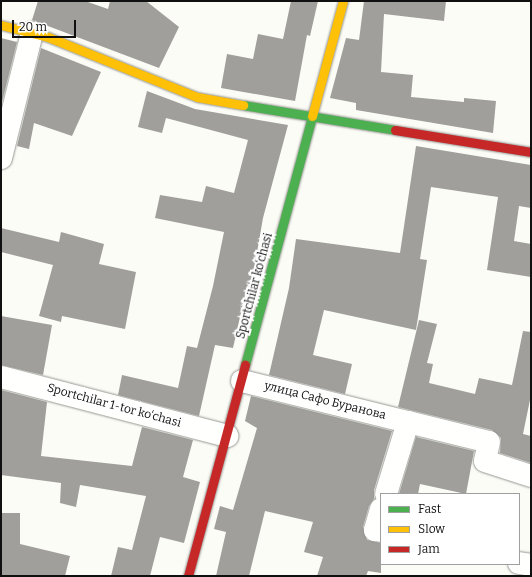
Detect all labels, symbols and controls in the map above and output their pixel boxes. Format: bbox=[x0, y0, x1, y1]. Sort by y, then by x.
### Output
scale bar bbox=[14, 12, 78, 38]
text: 20 m bbox=[19, 20, 47, 34]
street label: Sportchilar ko‘chasi bbox=[234, 231, 276, 341]
street label: улица Сафо Буранова bbox=[263, 379, 387, 423]
street label: Sportchilar 1-tor ko‘chasi bbox=[45, 381, 183, 431]
legend bbox=[380, 493, 520, 565]
text: Fast bbox=[418, 502, 441, 516]
text: Slow bbox=[418, 522, 445, 536]
text: Jam bbox=[418, 542, 440, 556]

